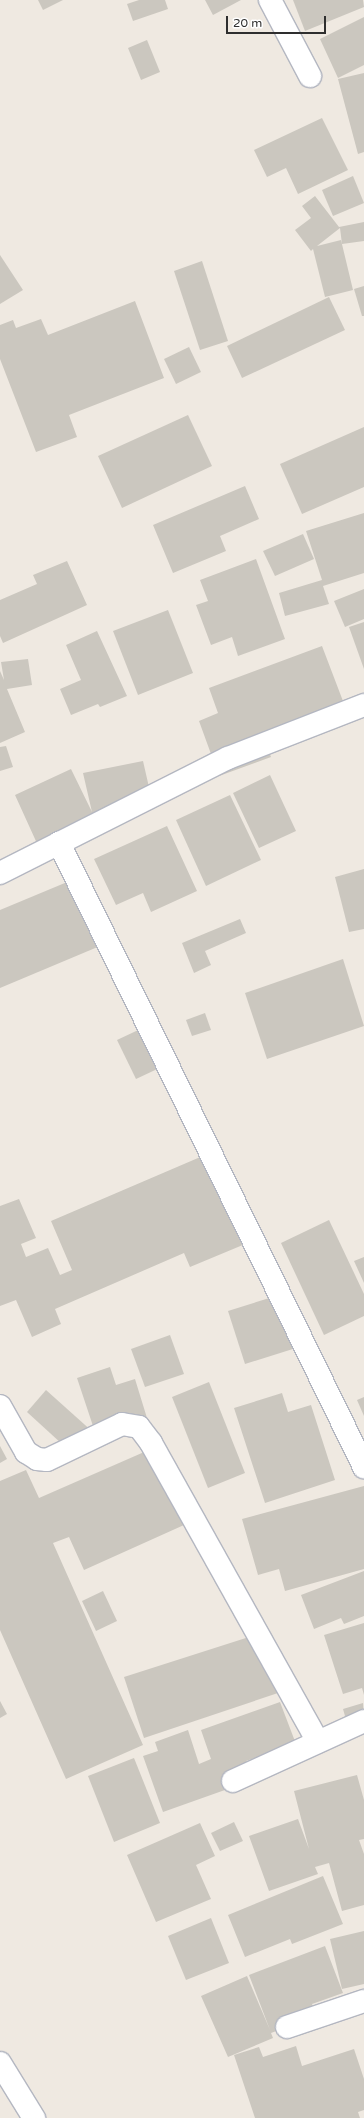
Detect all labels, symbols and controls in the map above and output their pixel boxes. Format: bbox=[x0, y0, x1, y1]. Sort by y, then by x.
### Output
scale bar bbox=[228, 8, 328, 34]
text: 20 m bbox=[233, 16, 262, 30]

